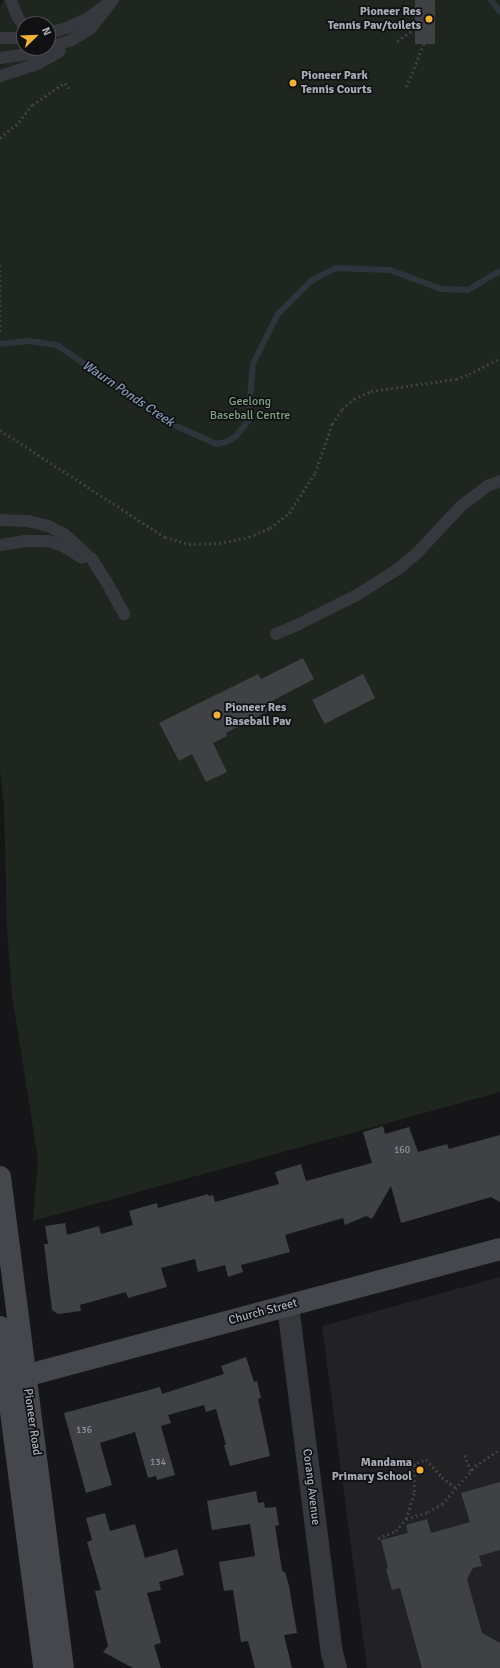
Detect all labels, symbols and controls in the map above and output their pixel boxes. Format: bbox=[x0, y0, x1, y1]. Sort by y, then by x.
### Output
place label: Pioneer Res Tennis Pav/toilets bbox=[328, 5, 421, 33]
marker: Pioneer Res Tennis Pav/toilets bbox=[424, 14, 434, 24]
north arrow bbox=[16, 16, 56, 56]
text: N bbox=[39, 25, 54, 38]
place label: Pioneer Park Tennis Courts bbox=[301, 69, 372, 97]
marker: Pioneer Park Tennis Courts bbox=[288, 78, 298, 88]
water label: Waurn Ponds Creek bbox=[79, 358, 177, 430]
park label: Geelong Baseball Centre bbox=[210, 395, 290, 423]
place label: Pioneer Res Baseball Pav bbox=[225, 701, 291, 729]
marker: Pioneer Res Baseball Pav bbox=[212, 710, 222, 720]
house number: 160 bbox=[394, 1145, 410, 1157]
street label: Church Street bbox=[227, 1296, 299, 1328]
street label: Pioneer Road bbox=[20, 1388, 44, 1456]
house number: 136 bbox=[76, 1425, 92, 1437]
street label: Corang Avenue bbox=[299, 1448, 323, 1526]
place label: Mandama Primary School bbox=[332, 1456, 412, 1484]
house number: 134 bbox=[150, 1457, 166, 1469]
marker: Mandama Primary School bbox=[415, 1465, 425, 1475]

